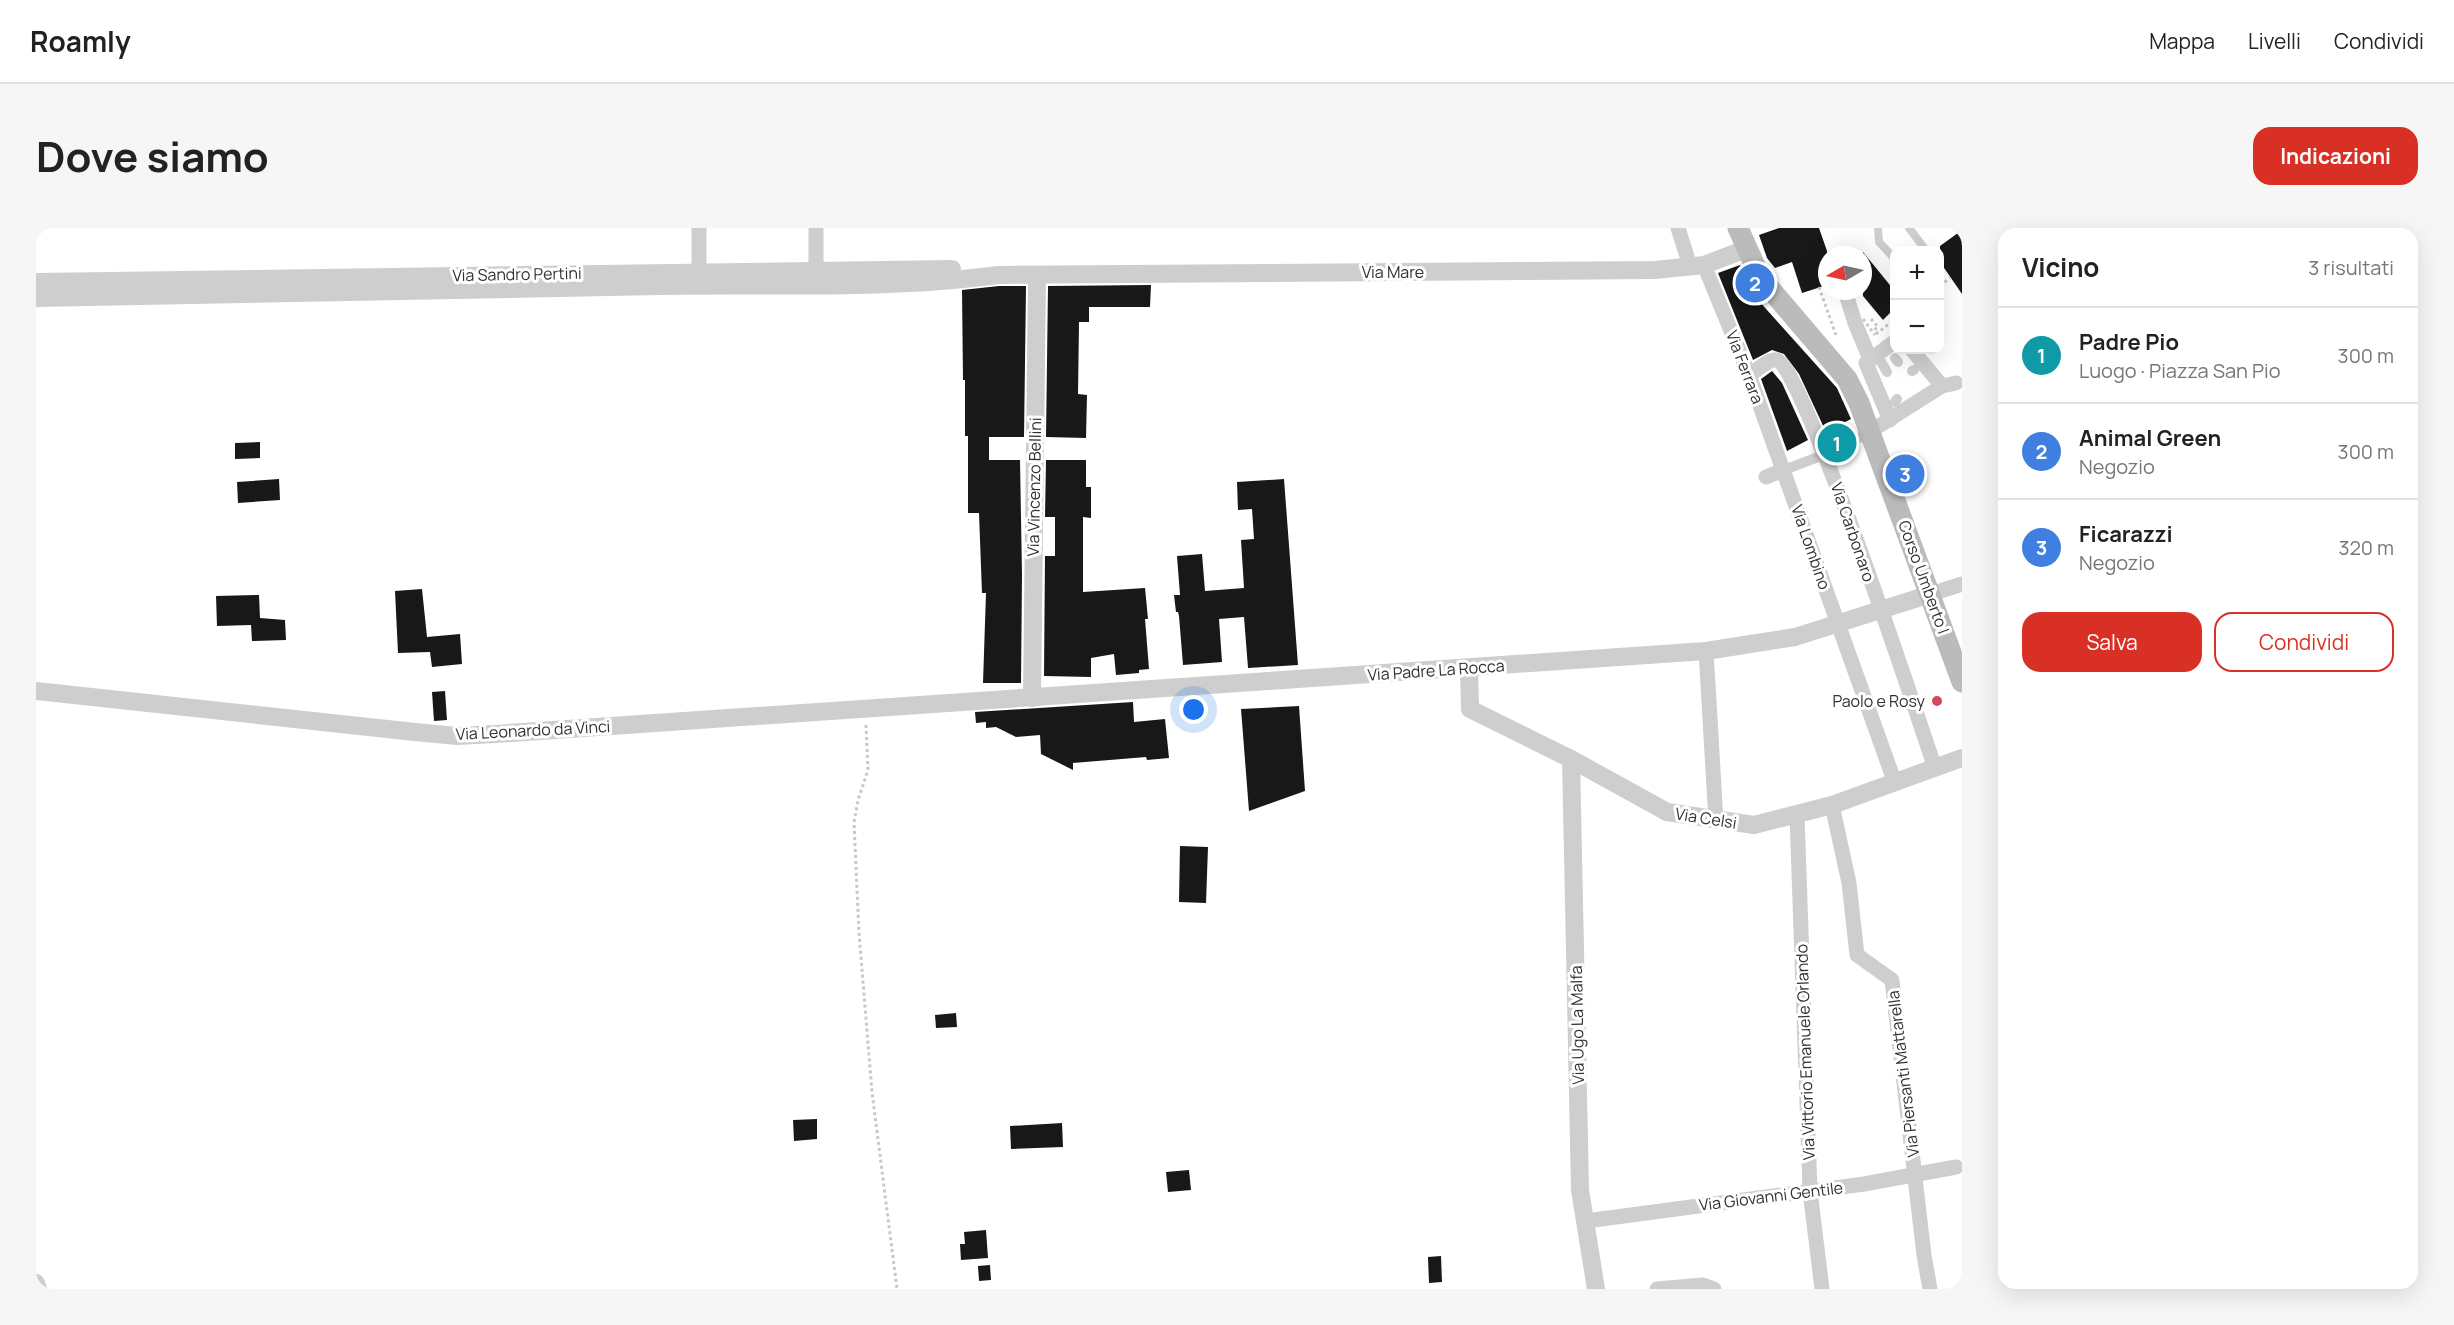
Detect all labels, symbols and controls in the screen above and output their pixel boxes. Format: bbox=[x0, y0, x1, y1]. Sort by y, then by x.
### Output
text: Roamly bbox=[30, 22, 131, 60]
text: Mappa bbox=[2149, 27, 2215, 55]
text: Livelli bbox=[2248, 27, 2301, 55]
text: Condividi bbox=[2334, 27, 2424, 55]
text: Dove siamo bbox=[36, 127, 269, 185]
button: Indicazioni bbox=[2253, 127, 2418, 185]
north arrow bbox=[1818, 246, 1872, 300]
map controls bbox=[1890, 246, 1944, 354]
button: + bbox=[1890, 246, 1944, 300]
text: Vicino bbox=[2022, 249, 2099, 285]
text: 3 risultati bbox=[2308, 254, 2394, 281]
pin: 2 bbox=[1736, 260, 1774, 306]
street label: Via Mare bbox=[1362, 261, 1424, 283]
street label: Via Sandro Pertini bbox=[452, 262, 582, 286]
button: − bbox=[1890, 300, 1944, 354]
street label: Via Ferrara bbox=[1721, 327, 1769, 407]
text: Padre Pio bbox=[2079, 327, 2179, 357]
text: 1 bbox=[2037, 342, 2046, 369]
text: 300 m bbox=[2338, 342, 2394, 369]
text: Luogo · Piazza San Pio bbox=[2079, 357, 2281, 384]
street label: Via Vincenzo Bellini bbox=[1022, 417, 1046, 557]
pin: 1 bbox=[1818, 420, 1856, 466]
text: Animal Green bbox=[2079, 423, 2221, 453]
text: 2 bbox=[2036, 438, 2047, 465]
text: 300 m bbox=[2338, 438, 2394, 465]
pin: 3 bbox=[1886, 452, 1924, 496]
text: Negozio bbox=[2079, 453, 2155, 480]
street label: Via Carbonaro bbox=[1826, 479, 1880, 585]
street label: Via Lombino bbox=[1786, 502, 1836, 592]
street label: Corso Umberto I bbox=[1893, 517, 1955, 637]
text: Ficarazzi bbox=[2079, 519, 2173, 549]
text: 3 bbox=[2036, 534, 2047, 561]
text: 320 m bbox=[2338, 534, 2394, 561]
text: Negozio bbox=[2079, 549, 2155, 576]
button: Salva bbox=[2022, 612, 2202, 672]
button: Condividi bbox=[2214, 612, 2394, 672]
street label: Via Padre La Rocca bbox=[1367, 654, 1505, 686]
place label: Paolo e Rosy bbox=[1832, 690, 1926, 712]
marker: Paolo e Rosy bbox=[1930, 694, 1944, 708]
your location bbox=[1179, 695, 1208, 724]
street label: Via Leonardo da Vinci bbox=[455, 715, 611, 745]
street label: Via Celsi bbox=[1674, 802, 1738, 834]
street label: Via Vittorio Emanuele Orlando bbox=[1790, 944, 1820, 1160]
street label: Via Ugo La Malfa bbox=[1565, 965, 1589, 1085]
street label: Via Piersanti Mattarella bbox=[1882, 989, 1924, 1159]
street label: Via Giovanni Gentile bbox=[1698, 1176, 1844, 1216]

